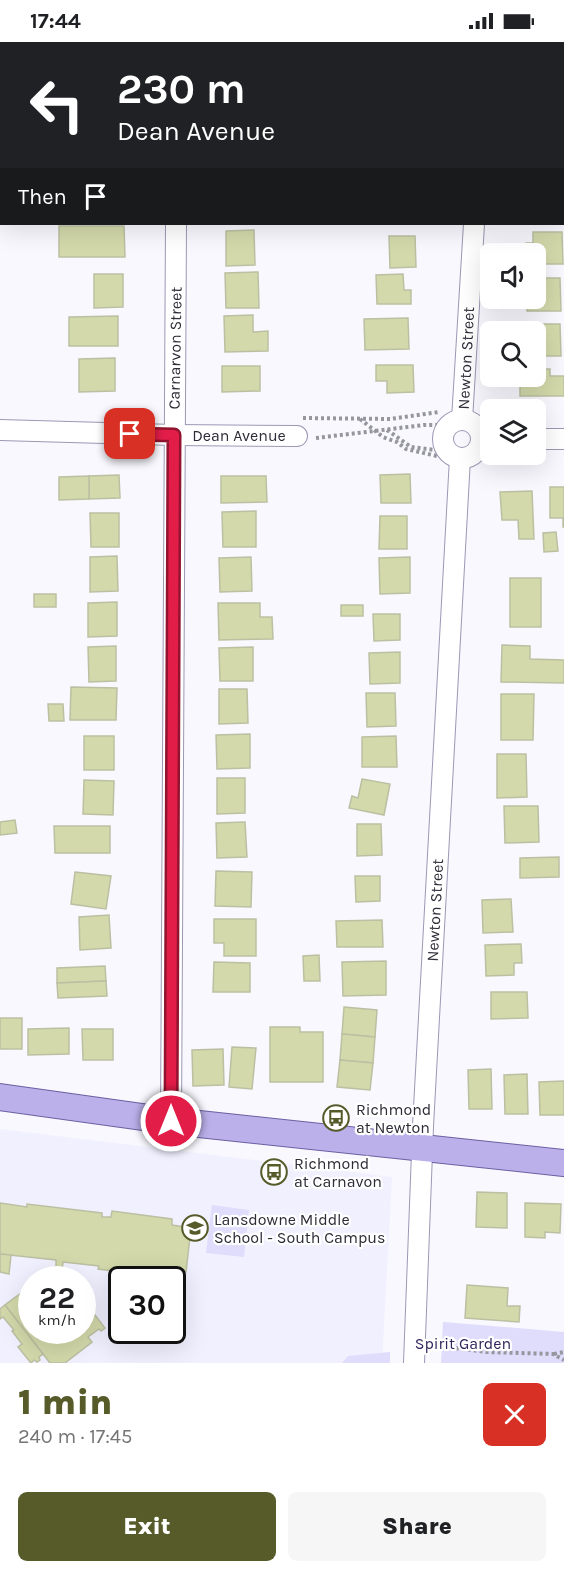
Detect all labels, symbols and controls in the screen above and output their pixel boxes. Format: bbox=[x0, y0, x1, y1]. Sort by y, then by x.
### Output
text: 17:44 bbox=[30, 8, 81, 34]
text: 230 m bbox=[117, 64, 246, 114]
icon: left bbox=[18, 66, 96, 144]
text: Dean Avenue bbox=[117, 115, 275, 147]
icon: arrive bbox=[79, 180, 112, 213]
text: Then bbox=[18, 184, 67, 210]
map controls bbox=[480, 243, 546, 465]
button: sound bbox=[480, 243, 546, 309]
street label: Carnarvon Street bbox=[164, 286, 186, 410]
street label: Newton Street bbox=[454, 306, 478, 410]
button: search bbox=[480, 321, 546, 387]
button: layers bbox=[480, 399, 546, 465]
pin bbox=[104, 408, 155, 459]
icon: arrive bbox=[113, 417, 146, 450]
street label: Dean Avenue bbox=[192, 426, 286, 445]
street label: Newton Street bbox=[423, 858, 447, 962]
position arrow bbox=[139, 1089, 203, 1153]
place label: Richmond at Newton bbox=[356, 1100, 431, 1137]
bus stop icon: Richmond at Newton bbox=[321, 1103, 351, 1133]
place label: Richmond at Carnavon bbox=[294, 1154, 382, 1191]
bus stop icon: Richmond at Carnavon bbox=[259, 1157, 289, 1187]
place label: Lansdowne Middle School - South Campus bbox=[214, 1210, 385, 1247]
school or university icon: Lansdowne Middle School - South Campus bbox=[180, 1213, 210, 1243]
speed limit sign: 30 bbox=[108, 1266, 186, 1344]
text: 22 bbox=[39, 1280, 75, 1316]
text: km/h bbox=[38, 1311, 76, 1329]
park label: Spirit Garden bbox=[415, 1334, 511, 1353]
text: 1 min bbox=[18, 1381, 112, 1423]
button: close bbox=[483, 1383, 546, 1446]
text: 240 m · 17:45 bbox=[18, 1425, 132, 1448]
button: Exit bbox=[18, 1492, 276, 1561]
button: Share bbox=[288, 1492, 546, 1561]

